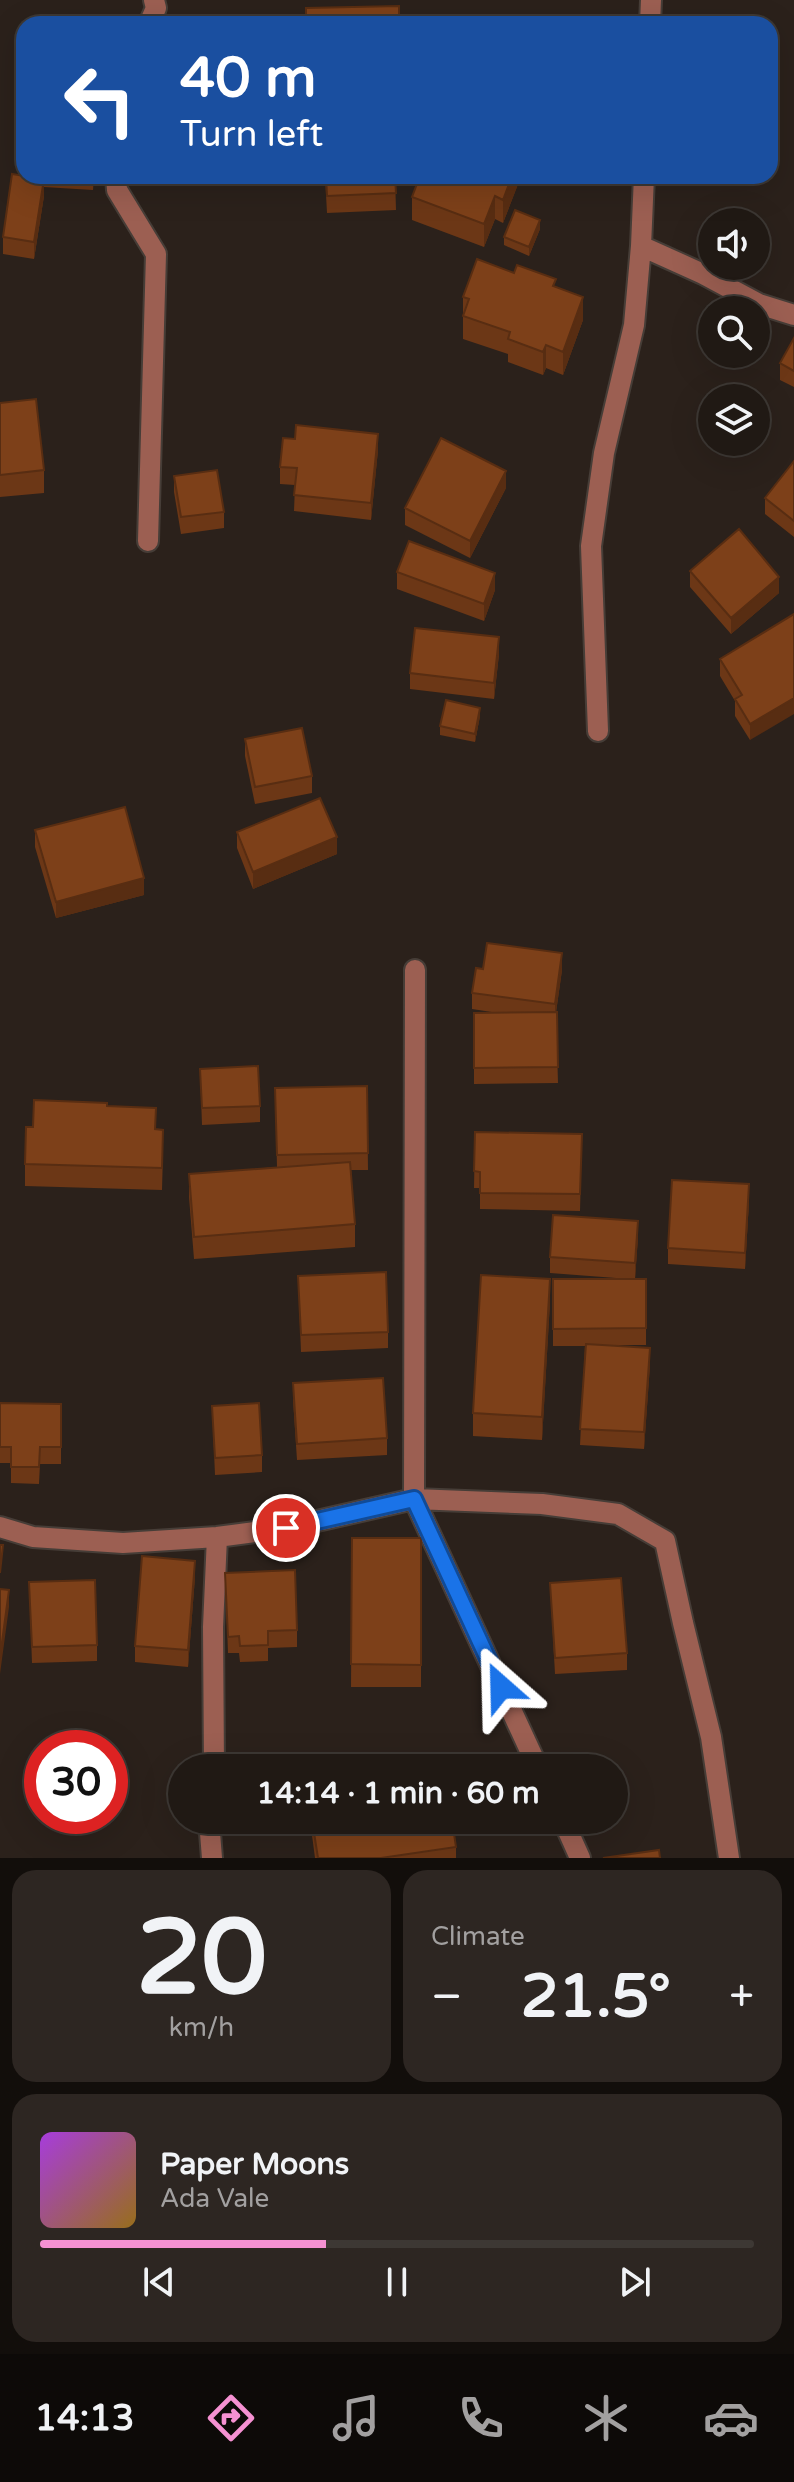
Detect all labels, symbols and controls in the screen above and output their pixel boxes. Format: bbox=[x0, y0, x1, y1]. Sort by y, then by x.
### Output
text: 40 m bbox=[180, 45, 316, 112]
icon: left bbox=[48, 48, 152, 152]
text: Turn left bbox=[180, 113, 323, 156]
map controls bbox=[698, 208, 770, 456]
button: sound bbox=[698, 208, 770, 280]
button: search bbox=[698, 296, 770, 368]
button: layers bbox=[698, 384, 770, 456]
pin bbox=[252, 1494, 320, 1562]
icon: arrive bbox=[264, 1506, 308, 1550]
position arrow bbox=[459, 1645, 543, 1729]
speed limit sign: 30 bbox=[24, 1730, 128, 1834]
text: 14:14 · 1 min · 60 m bbox=[257, 1775, 539, 1812]
text: 20 bbox=[136, 1897, 267, 2022]
text: Climate bbox=[431, 1921, 525, 1952]
text: 21.5° bbox=[521, 1961, 671, 2033]
text: − bbox=[431, 1971, 462, 2024]
text: + bbox=[729, 1971, 754, 2024]
text: km/h bbox=[169, 2012, 234, 2043]
text: Paper Moons bbox=[160, 2146, 349, 2183]
text: Ada Vale bbox=[160, 2183, 269, 2214]
icon: previous bbox=[137, 2260, 181, 2304]
icon: pause bbox=[375, 2260, 419, 2304]
icon: next bbox=[613, 2260, 657, 2304]
icon: directions bbox=[203, 2390, 259, 2446]
icon: music bbox=[328, 2390, 384, 2446]
icon: phone bbox=[453, 2390, 509, 2446]
icon: climate bbox=[578, 2390, 634, 2446]
icon: car bbox=[703, 2390, 759, 2446]
text: 14:13 bbox=[35, 2397, 134, 2440]

